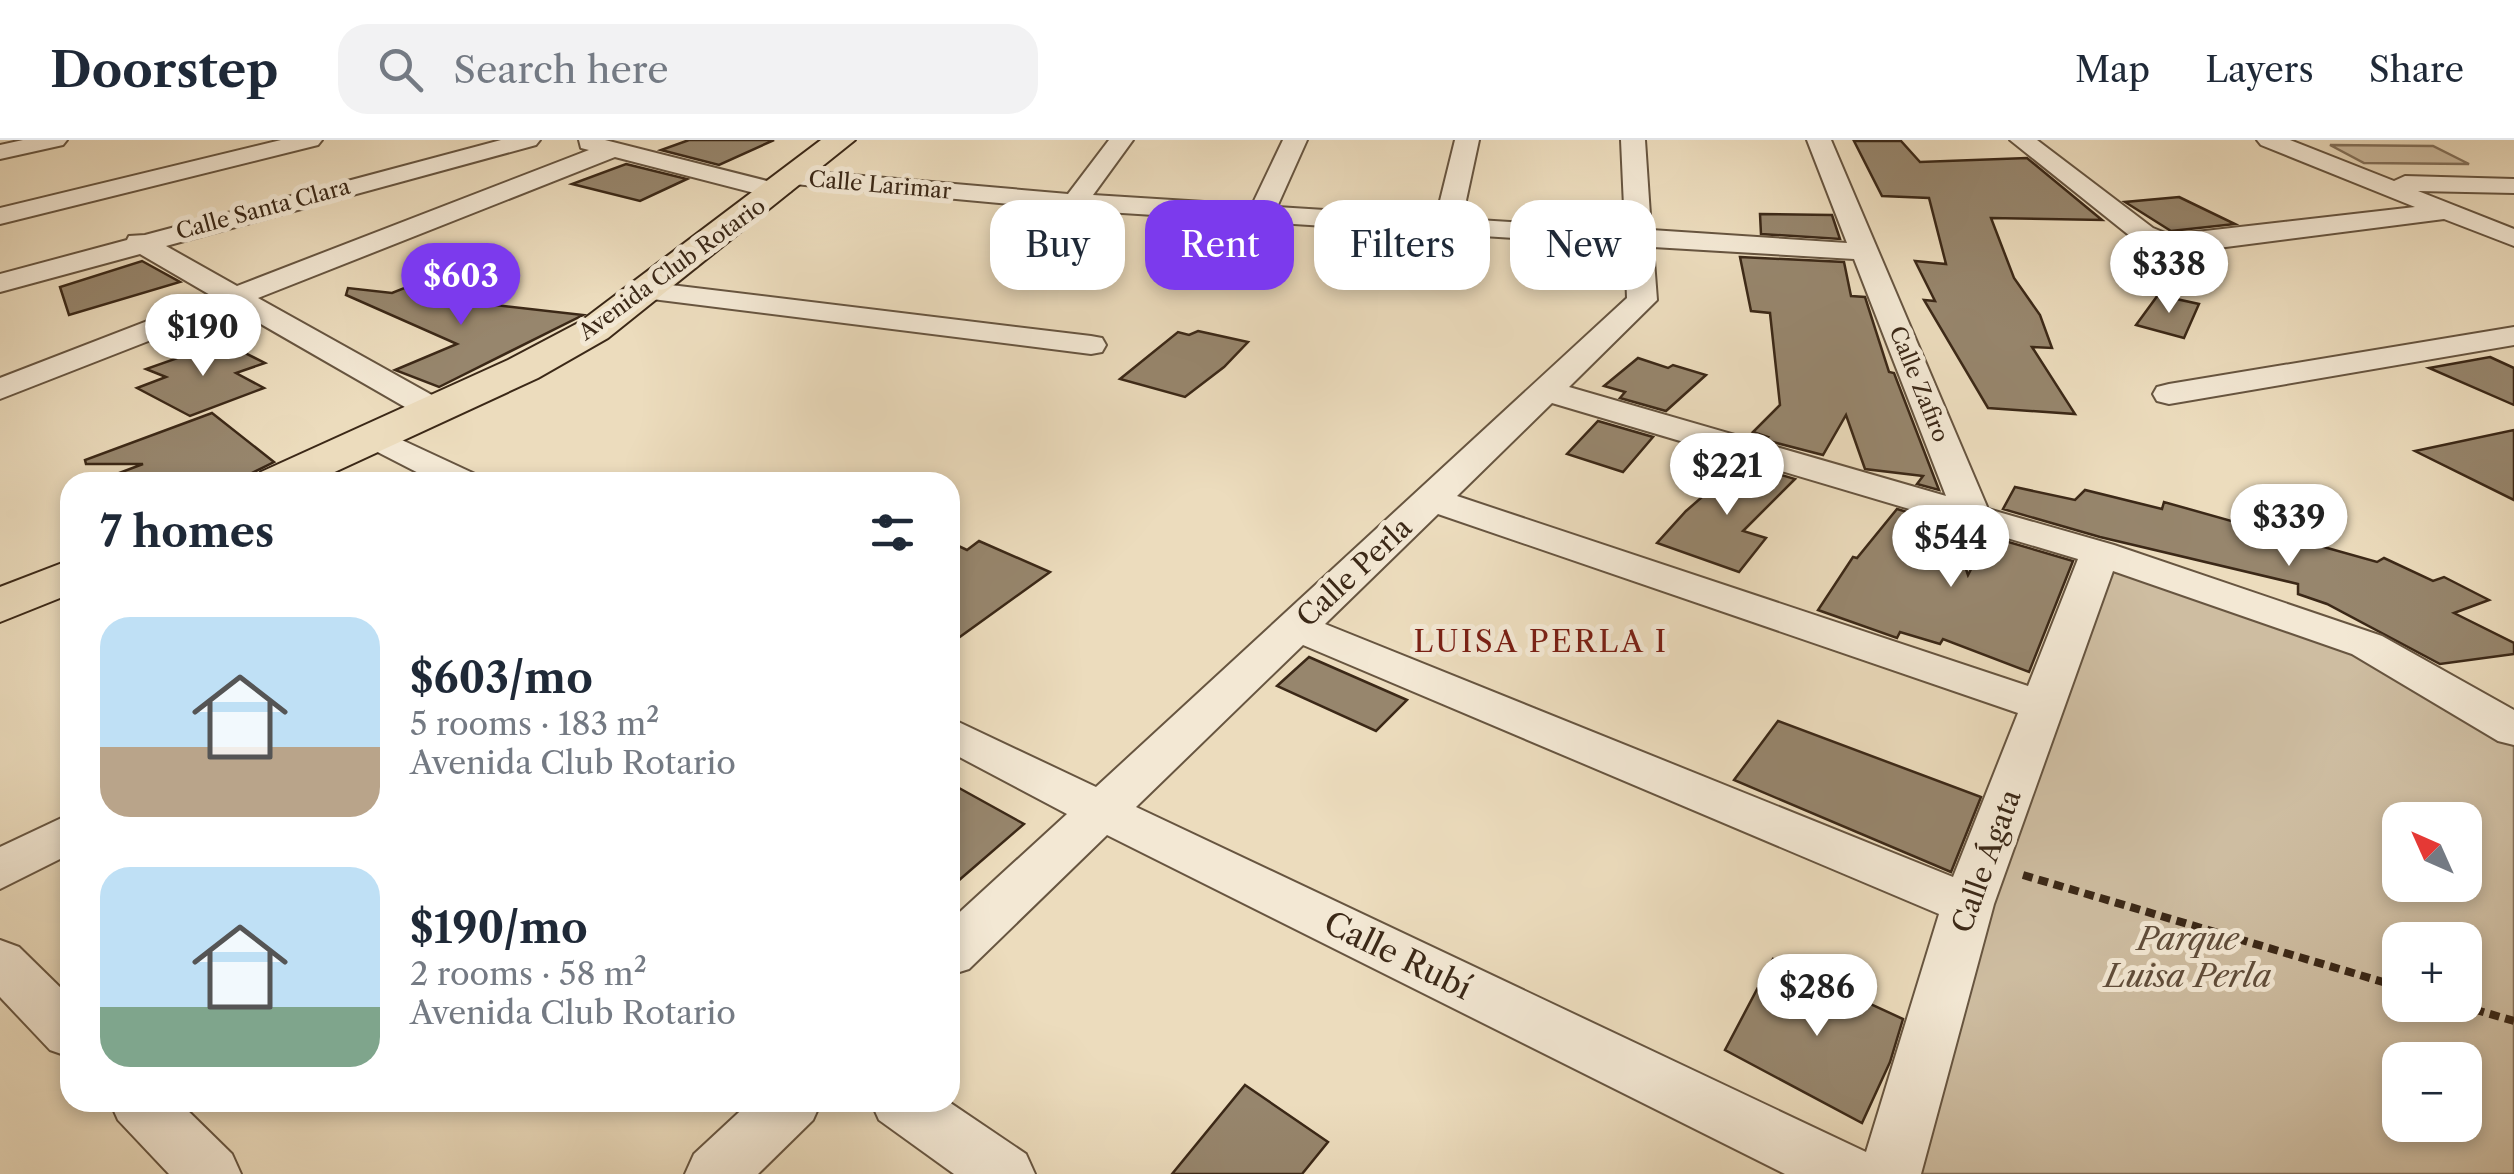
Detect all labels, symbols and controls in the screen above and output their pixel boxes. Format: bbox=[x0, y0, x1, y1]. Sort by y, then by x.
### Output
search box bbox=[338, 24, 1038, 114]
text: Doorstep bbox=[50, 40, 278, 99]
icon: search bbox=[373, 42, 428, 97]
text: Search here bbox=[453, 46, 669, 93]
text: Map bbox=[2075, 48, 2150, 91]
text: Layers bbox=[2205, 48, 2314, 91]
text: Share bbox=[2369, 48, 2464, 91]
street label: Calle Larimar bbox=[808, 165, 952, 205]
street label: Calle Santa Clara bbox=[173, 173, 353, 245]
street label: Avenida Club Rotario bbox=[573, 192, 771, 346]
chip: Buy bbox=[990, 200, 1125, 290]
chip: Rent bbox=[1145, 200, 1294, 290]
chip: Filters bbox=[1314, 200, 1490, 290]
chip: New bbox=[1510, 200, 1656, 290]
pin: $338 bbox=[2110, 231, 2228, 316]
pin: $603 bbox=[402, 243, 520, 328]
text: $338 bbox=[2132, 244, 2206, 283]
text: $603 bbox=[423, 256, 499, 295]
pin: $190 bbox=[144, 294, 262, 379]
text: $190 bbox=[167, 307, 239, 346]
street label: Calle Zafiro bbox=[1884, 322, 1954, 446]
pin: $221 bbox=[1668, 433, 1786, 518]
text: $221 bbox=[1692, 446, 1762, 485]
pin: $339 bbox=[2230, 484, 2348, 569]
text: $339 bbox=[2252, 497, 2326, 536]
icon: filters bbox=[865, 505, 920, 560]
pin: $544 bbox=[1892, 505, 2010, 590]
text: 7 homes bbox=[100, 506, 274, 558]
street label: Calle Perla bbox=[1290, 510, 1419, 634]
text: $544 bbox=[1914, 518, 1988, 557]
district label: LUISA PERLA I bbox=[1413, 623, 1669, 660]
text: $603/mo bbox=[410, 652, 593, 704]
icon: home bbox=[180, 657, 300, 777]
text: 5 rooms · 183 m² bbox=[410, 704, 659, 743]
text: Avenida Club Rotario bbox=[410, 743, 736, 782]
street label: Calle Ágata bbox=[1944, 785, 2028, 937]
north arrow bbox=[2382, 802, 2482, 902]
map controls bbox=[2382, 802, 2482, 1142]
text: $190/mo bbox=[410, 902, 588, 954]
street label: Calle Rubí bbox=[1318, 903, 1478, 1008]
icon: home bbox=[180, 907, 300, 1027]
park label: Parque Luisa Perla bbox=[2101, 919, 2272, 995]
button: + bbox=[2382, 922, 2482, 1022]
text: 2 rooms · 58 m² bbox=[410, 954, 647, 993]
pin: $286 bbox=[1758, 954, 1876, 1039]
text: $286 bbox=[1779, 967, 1855, 1006]
text: Avenida Club Rotario bbox=[410, 993, 736, 1032]
button: − bbox=[2382, 1042, 2482, 1142]

